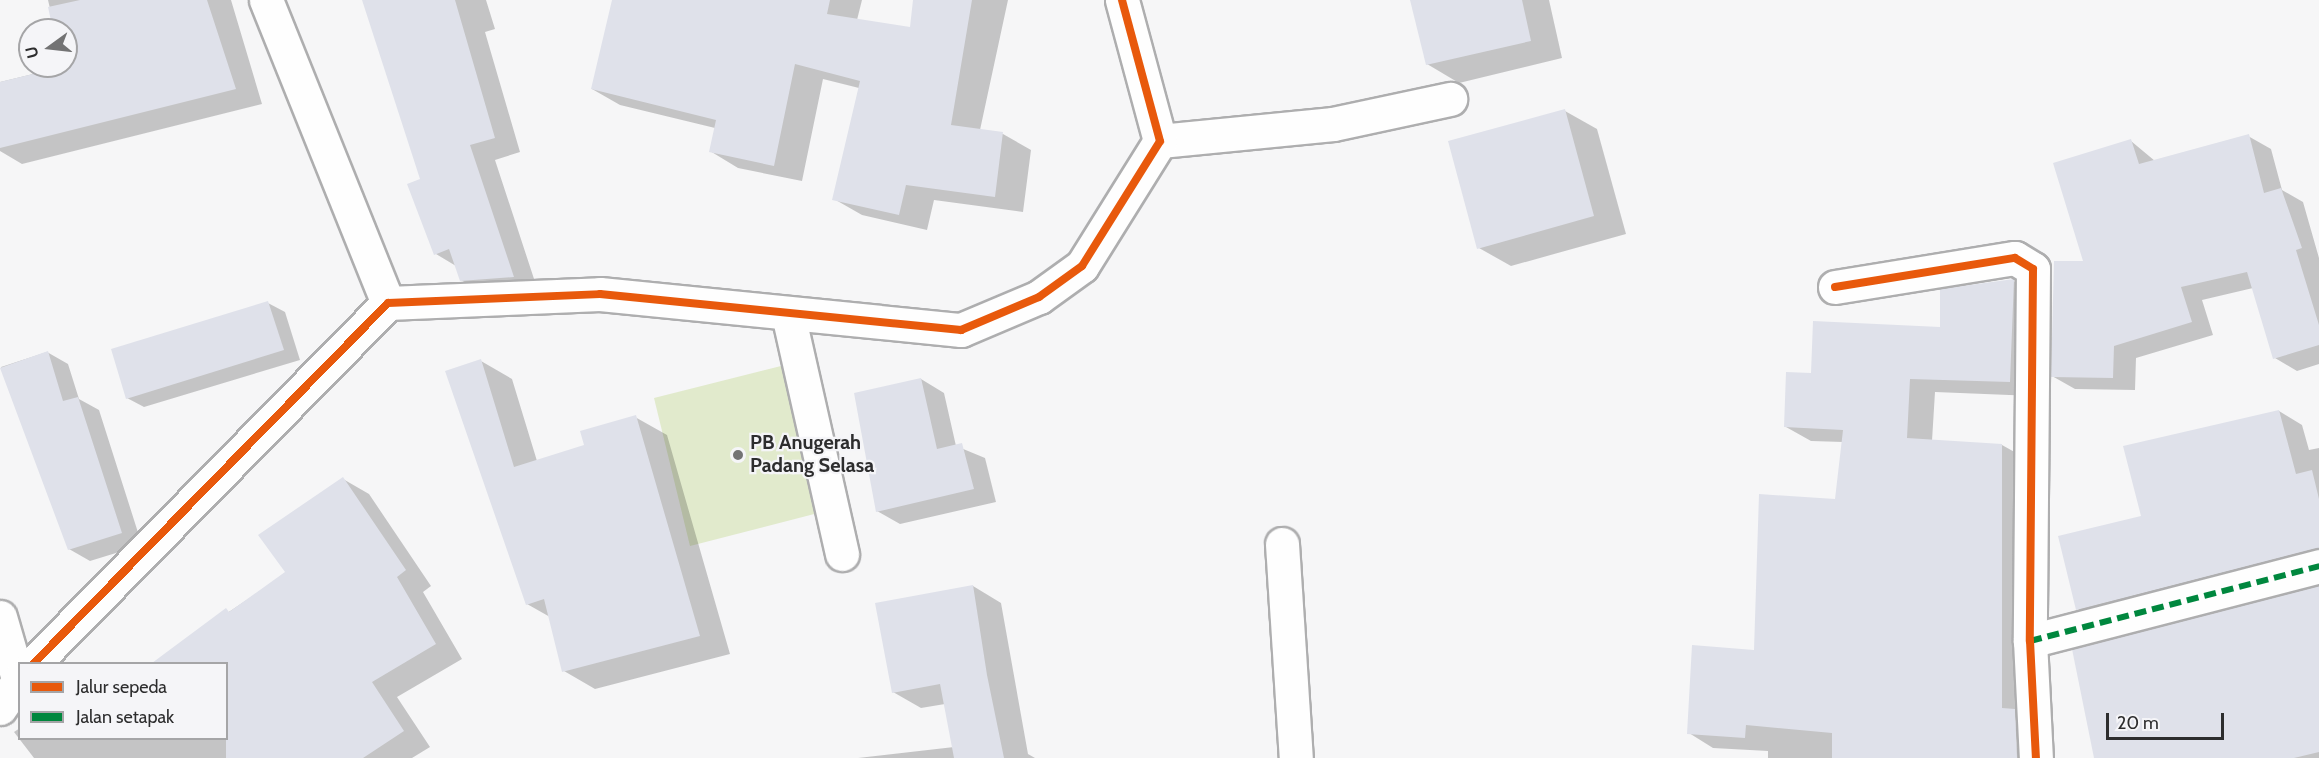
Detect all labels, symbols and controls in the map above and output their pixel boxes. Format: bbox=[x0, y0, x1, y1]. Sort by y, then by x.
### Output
north arrow bbox=[18, 18, 78, 78]
text: U bbox=[21, 44, 43, 60]
place label: PB Anugerah Padang Selasa bbox=[750, 431, 874, 478]
marker: PB Anugerah Padang Selasa bbox=[731, 448, 745, 462]
legend bbox=[18, 662, 228, 740]
text: Jalur sepeda bbox=[76, 676, 167, 698]
scale bar bbox=[2109, 701, 2228, 739]
text: Jalan setapak bbox=[76, 706, 174, 728]
text: 20 m bbox=[2117, 712, 2159, 734]

